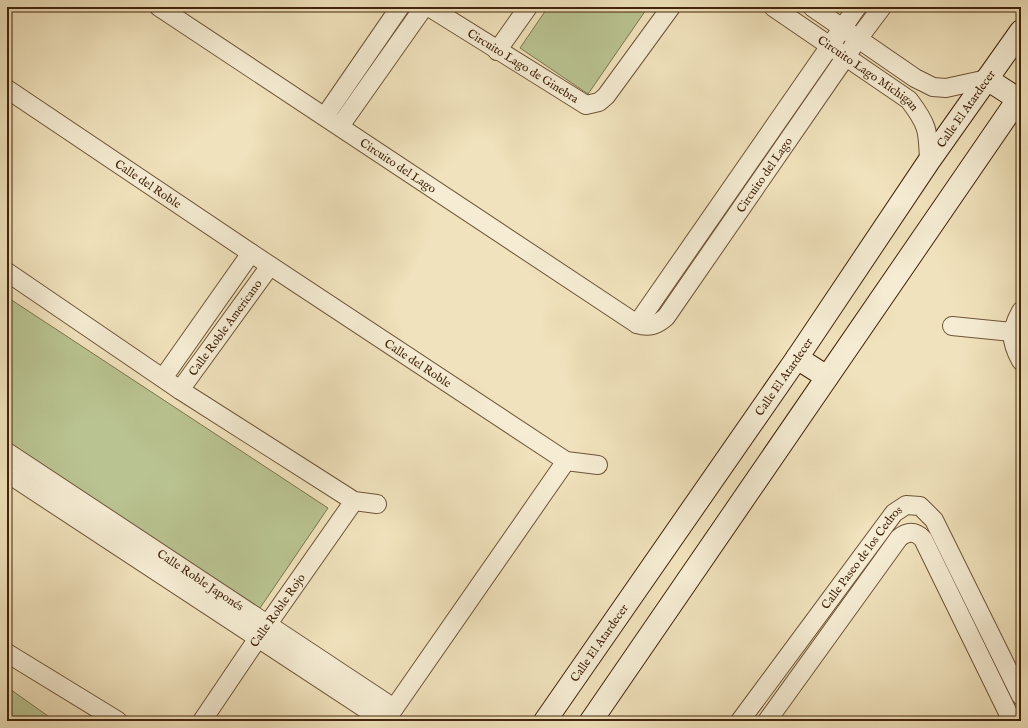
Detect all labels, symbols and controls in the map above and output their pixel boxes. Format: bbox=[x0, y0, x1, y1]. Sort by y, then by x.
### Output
street label: Circuito Lago de Ginebra bbox=[464, 26, 582, 107]
street label: Circuito Lago Michigan bbox=[814, 33, 922, 115]
street label: Calle El Atardecer bbox=[934, 67, 999, 151]
street label: Circuito del Lago bbox=[733, 134, 796, 216]
street label: Circuito del Lago bbox=[357, 135, 439, 197]
street label: Calle del Roble bbox=[112, 157, 184, 212]
street label: Calle Roble Americano bbox=[186, 276, 266, 379]
street label: Calle El Atardecer bbox=[752, 335, 817, 419]
street label: Calle del Roble bbox=[381, 336, 454, 391]
street label: Calle Paseo de los Cedros bbox=[818, 503, 905, 612]
street label: Calle Roble Japonés bbox=[154, 546, 246, 614]
street label: Calle Roble Rojo bbox=[247, 570, 309, 650]
street label: Calle El Atardecer bbox=[567, 601, 632, 685]

